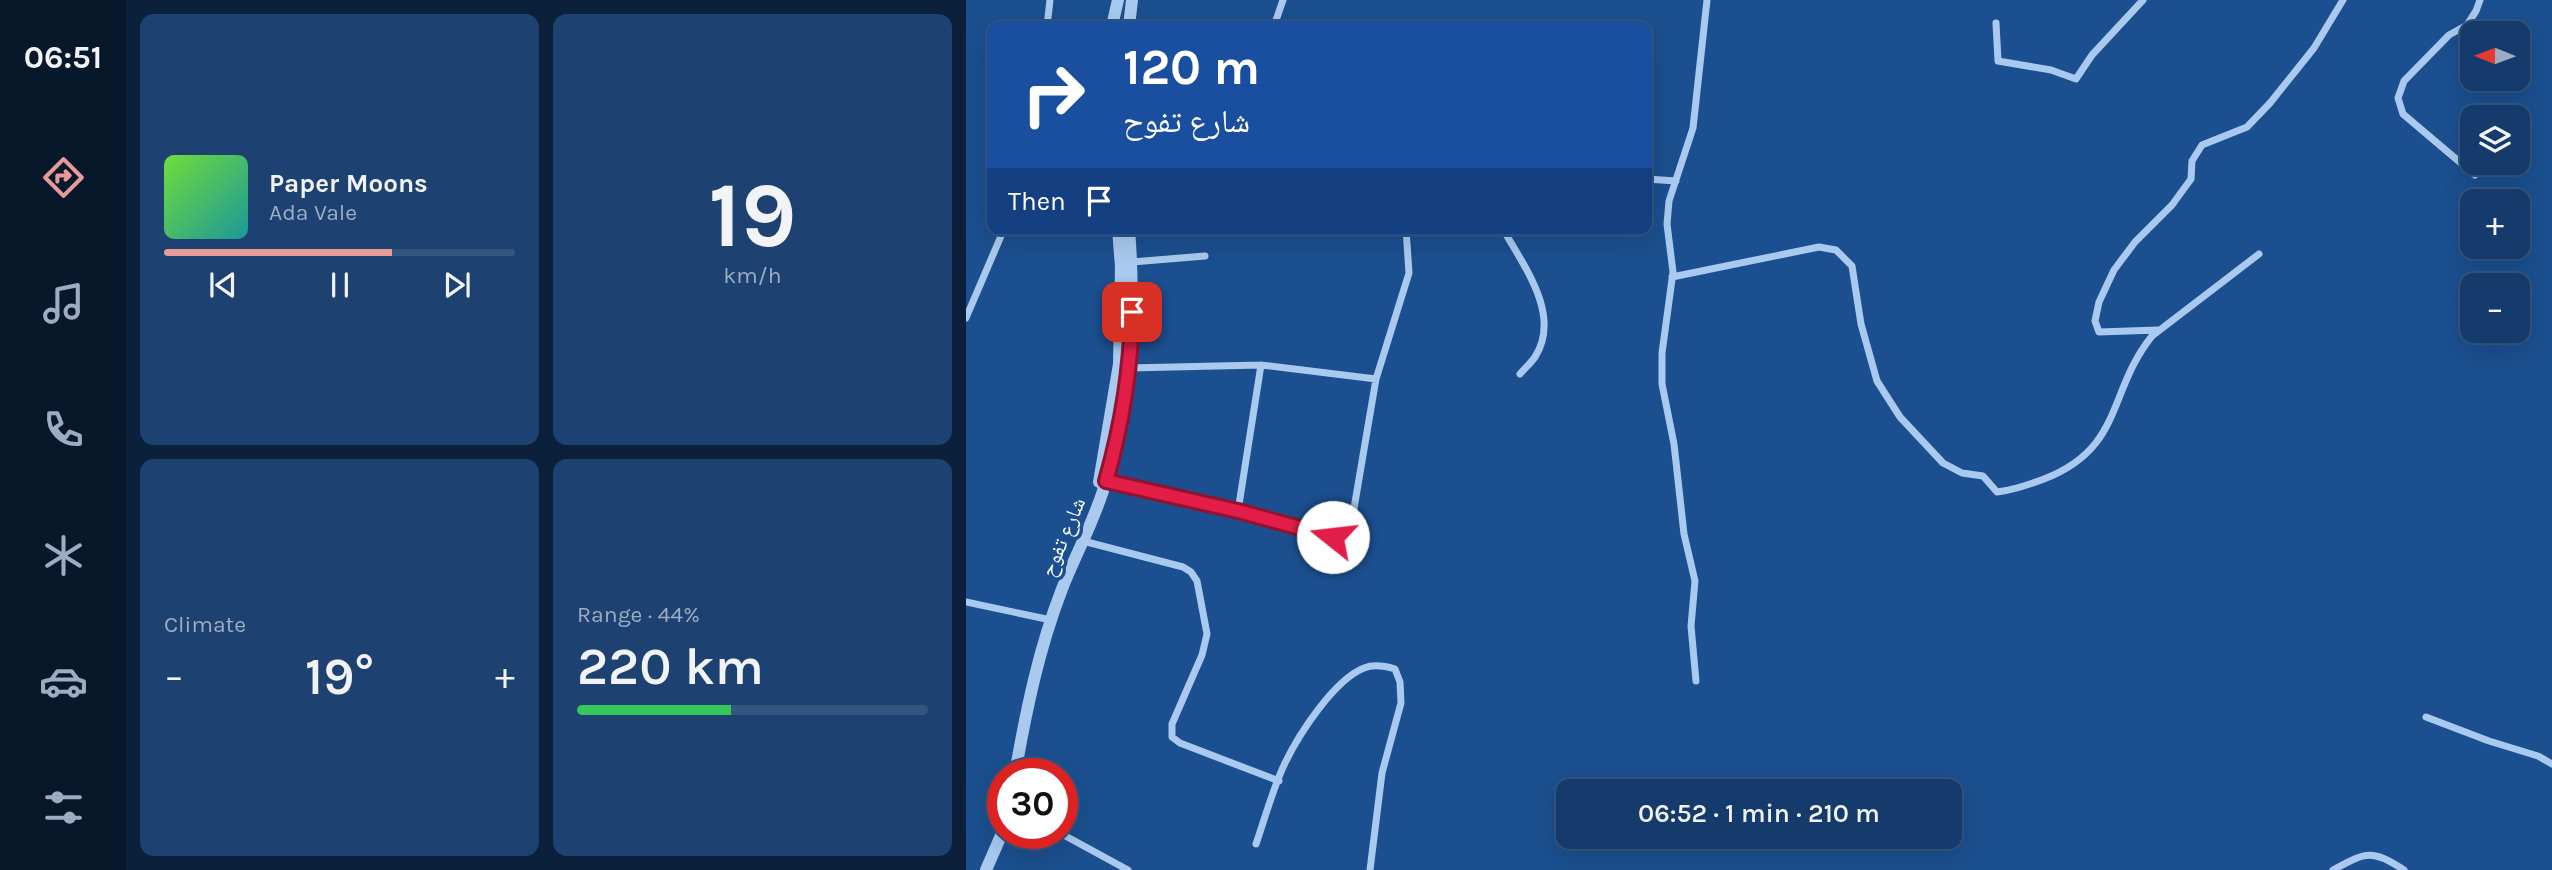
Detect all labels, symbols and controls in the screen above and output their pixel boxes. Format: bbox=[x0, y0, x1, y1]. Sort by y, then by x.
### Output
north arrow bbox=[2460, 21, 2530, 91]
map controls bbox=[2460, 21, 2530, 343]
text: 06:51 bbox=[24, 39, 102, 76]
text: 120 m bbox=[1123, 39, 1260, 96]
icon: right bbox=[1008, 49, 1099, 140]
text: شارع تفوح bbox=[1123, 103, 1250, 140]
button: layers bbox=[2460, 105, 2530, 175]
icon: directions bbox=[39, 153, 88, 202]
text: 19 bbox=[709, 163, 796, 269]
text: Paper Moons bbox=[269, 168, 428, 199]
icon: arrive bbox=[1080, 182, 1118, 220]
text: Then bbox=[1008, 186, 1066, 217]
button: + bbox=[2460, 189, 2530, 259]
text: Ada Vale bbox=[269, 199, 357, 226]
text: km/h bbox=[723, 262, 782, 289]
icon: previous bbox=[204, 266, 242, 304]
icon: pause bbox=[321, 266, 359, 304]
icon: next bbox=[438, 266, 476, 304]
button: − bbox=[2460, 273, 2530, 343]
icon: music bbox=[39, 279, 88, 328]
pin bbox=[1102, 282, 1162, 342]
icon: arrive bbox=[1113, 293, 1151, 331]
icon: phone bbox=[39, 405, 88, 454]
street label: شارع تفوح bbox=[1036, 494, 1091, 580]
position arrow bbox=[1296, 500, 1370, 574]
icon: climate bbox=[39, 531, 88, 580]
text: Range · 44% bbox=[577, 601, 700, 628]
text: Climate bbox=[164, 611, 246, 638]
text: 220 km bbox=[577, 636, 764, 697]
text: 19° bbox=[305, 646, 374, 707]
text: − bbox=[164, 654, 184, 699]
text: + bbox=[495, 654, 515, 699]
icon: car bbox=[39, 657, 88, 706]
speed limit sign: 30 bbox=[987, 758, 1078, 849]
icon: filters bbox=[39, 783, 88, 832]
text: 06:52 · 1 min · 210 m bbox=[1638, 798, 1880, 829]

